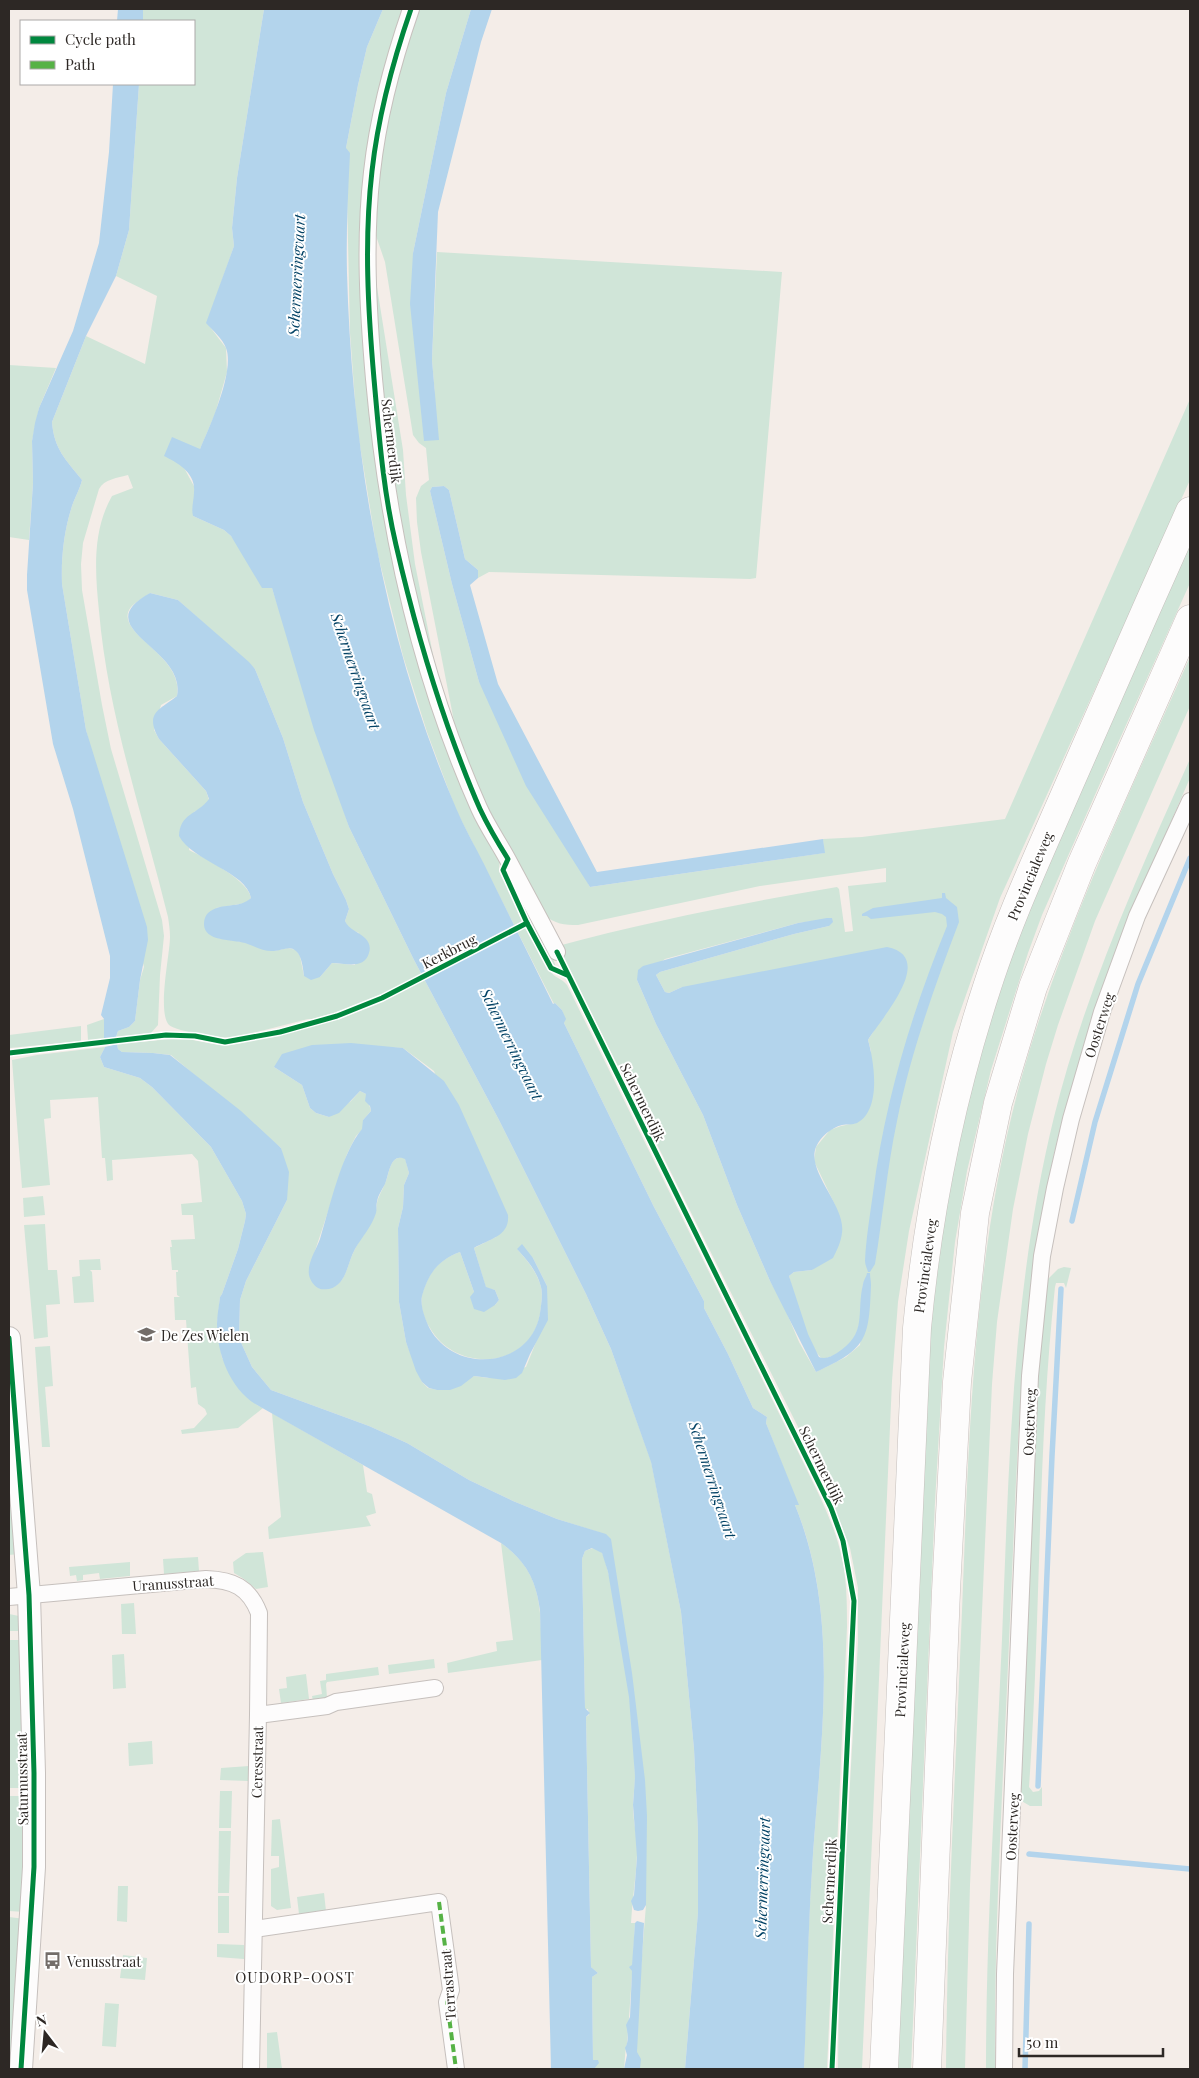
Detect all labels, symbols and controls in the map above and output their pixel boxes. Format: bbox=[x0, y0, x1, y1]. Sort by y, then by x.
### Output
legend bbox=[20, 20, 195, 85]
text: Cycle path bbox=[65, 29, 136, 49]
text: Path bbox=[65, 54, 95, 74]
water label: Schermerringvaart bbox=[283, 213, 309, 337]
street label: Schermerdijk bbox=[377, 398, 407, 485]
water label: Schermerringvaart bbox=[326, 609, 386, 733]
street label: Provincialeweg bbox=[1003, 828, 1058, 923]
street label: Kerkbrug bbox=[418, 929, 480, 973]
water label: Schermerringvaart bbox=[476, 984, 548, 1104]
street label: Oosterweg bbox=[1080, 989, 1119, 1060]
street label: Schermerdijk bbox=[616, 1060, 670, 1145]
street label: Provincialeweg bbox=[909, 1217, 941, 1314]
school or university icon: De Zes Wielen bbox=[137, 1325, 157, 1345]
place label: De Zes Wielen bbox=[161, 1326, 250, 1345]
street label: Oosterweg bbox=[1018, 1387, 1040, 1456]
water label: Schermerringvaart bbox=[684, 1418, 742, 1542]
street label: Schermerdijk bbox=[795, 1423, 849, 1508]
street label: Uranusstraat bbox=[132, 1571, 215, 1595]
street label: Provincialeweg bbox=[890, 1622, 914, 1718]
street label: Ceresstraat bbox=[247, 1725, 267, 1798]
street label: Saturnusstraat bbox=[12, 1731, 32, 1826]
street label: Oosterweg bbox=[1001, 1792, 1023, 1861]
water label: Schermerringvaart bbox=[750, 1816, 774, 1940]
street label: Schermerdijk bbox=[817, 1838, 841, 1924]
street label: Terrastraat bbox=[436, 1948, 460, 2021]
bus stop icon: Venusstraat bbox=[43, 1951, 63, 1971]
place label: Venusstraat bbox=[66, 1952, 142, 1971]
district label: OUDORP-OOST bbox=[235, 1967, 355, 1987]
north arrow bbox=[20, 2008, 70, 2058]
text: N bbox=[34, 2009, 49, 2031]
scale bar bbox=[1019, 2026, 1163, 2058]
text: 50 m bbox=[1026, 2032, 1059, 2052]

